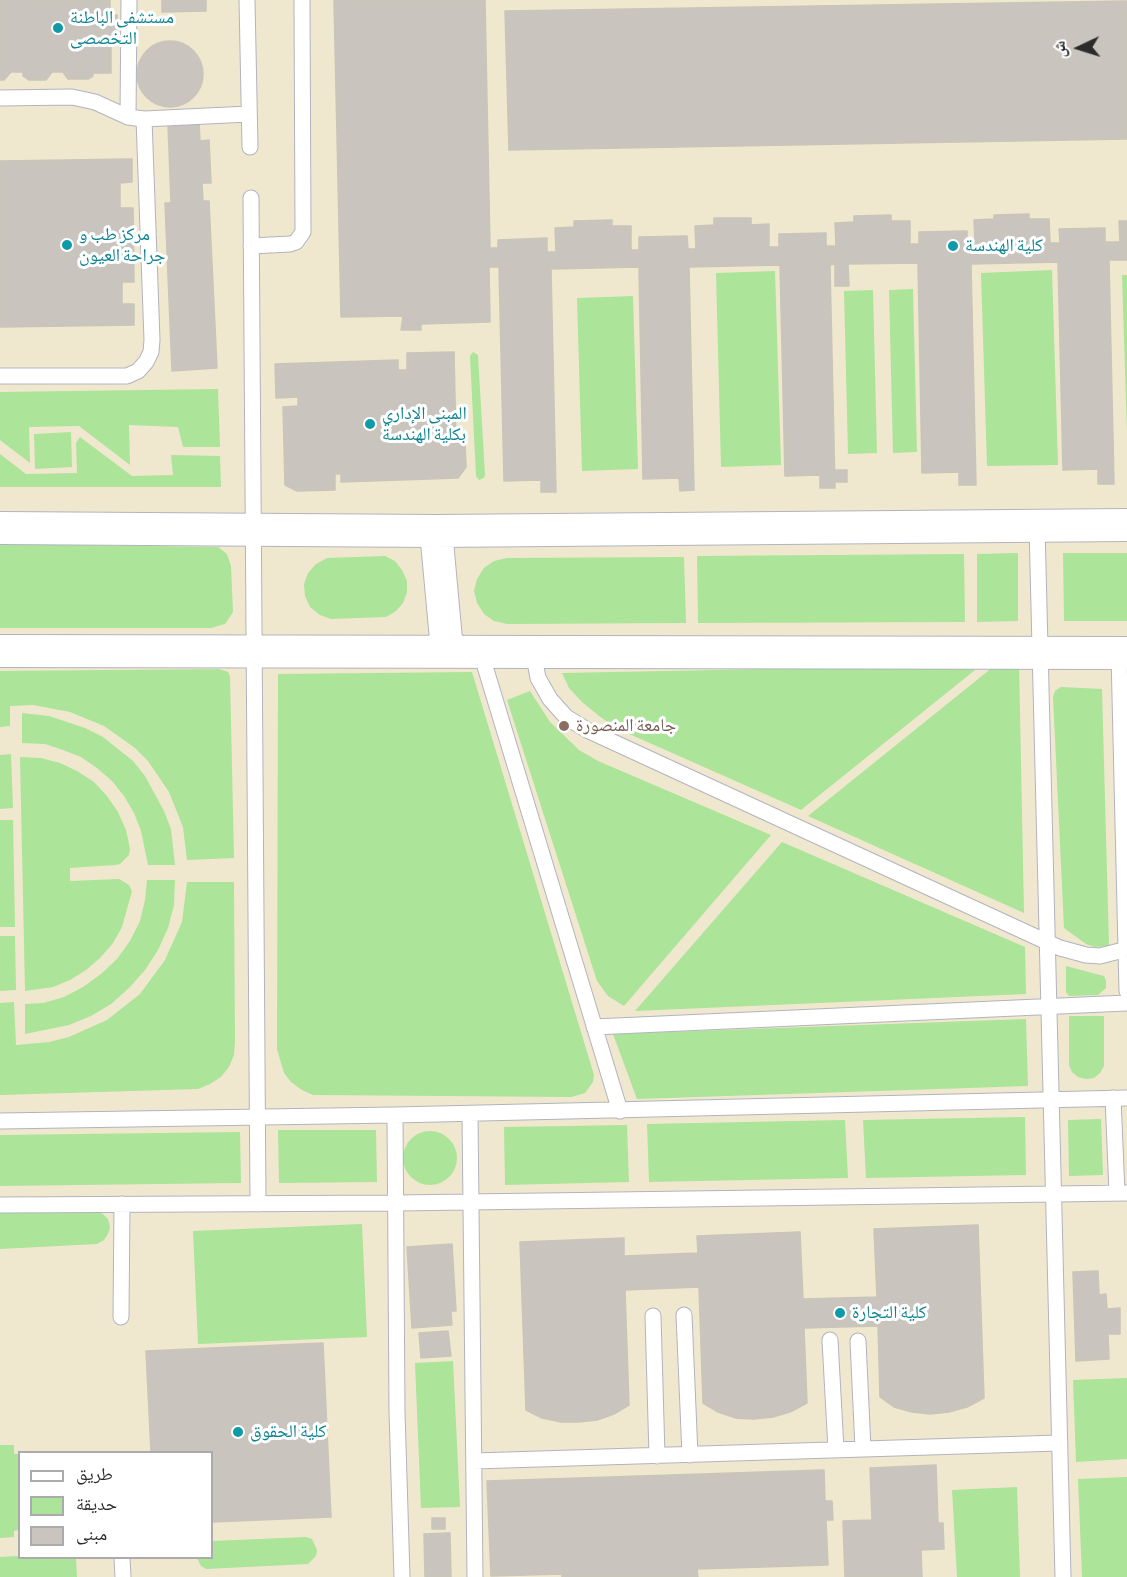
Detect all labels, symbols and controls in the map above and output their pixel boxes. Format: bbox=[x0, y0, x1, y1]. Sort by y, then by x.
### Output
place label: مستشفى الباطنة التخصصى bbox=[70, 7, 174, 50]
north arrow bbox=[1049, 18, 1109, 78]
marker: مستشفى الباطنة التخصصى bbox=[51, 21, 65, 35]
text: ش bbox=[1050, 40, 1071, 58]
place label: مركز طب و جراحة العيون bbox=[79, 224, 165, 266]
place label: كلية الهندسة bbox=[965, 235, 1043, 257]
marker: مركز طب و جراحة العيون bbox=[60, 238, 74, 252]
marker: كلية الهندسة bbox=[946, 239, 960, 253]
place label: المبنى الإداري بكلية الهندسة bbox=[382, 403, 467, 446]
marker: المبنى الإداري بكلية الهندسة bbox=[363, 417, 377, 431]
place label: جامعة المنصورة bbox=[576, 715, 676, 737]
marker: جامعة المنصورة bbox=[557, 719, 571, 733]
place label: كلية التجارة bbox=[852, 1302, 927, 1324]
marker: كلية التجارة bbox=[833, 1306, 847, 1320]
place label: كلية الحقوق bbox=[250, 1421, 326, 1443]
marker: كلية الحقوق bbox=[231, 1425, 245, 1439]
legend bbox=[18, 1451, 213, 1559]
text: طريق bbox=[76, 1464, 113, 1485]
text: حديقة bbox=[76, 1494, 117, 1515]
text: مبنى bbox=[76, 1524, 107, 1545]

